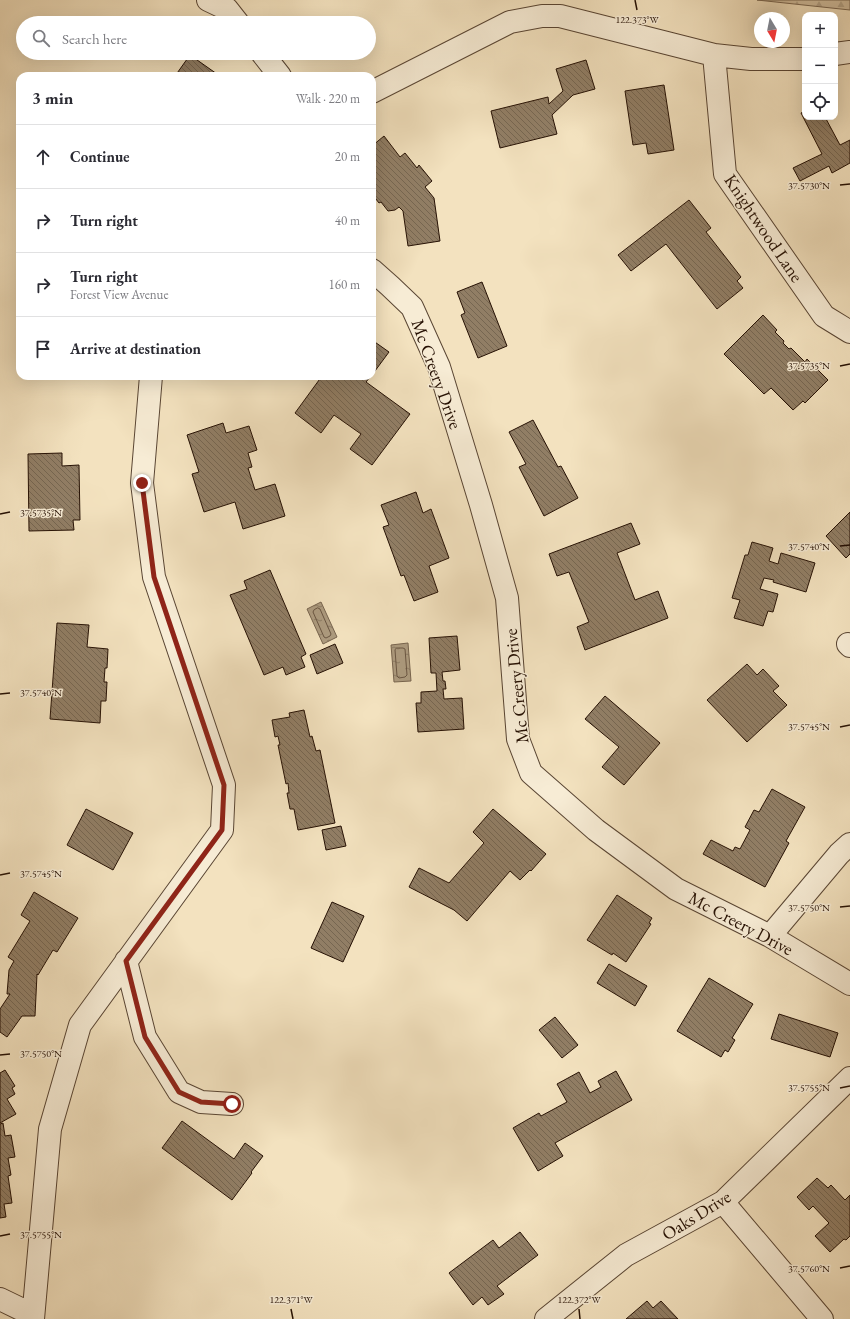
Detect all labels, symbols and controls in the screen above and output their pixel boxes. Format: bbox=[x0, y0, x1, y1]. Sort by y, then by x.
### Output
north arrow bbox=[754, 12, 790, 48]
map controls bbox=[802, 12, 838, 120]
button: + bbox=[802, 12, 838, 48]
text: 122.373°W bbox=[615, 13, 659, 26]
search box bbox=[16, 16, 376, 60]
icon: search bbox=[30, 27, 52, 49]
text: Search here bbox=[62, 29, 127, 48]
button: − bbox=[802, 48, 838, 84]
button: locate bbox=[802, 84, 838, 120]
text: 3 min bbox=[32, 87, 73, 109]
text: Walk · 220 m bbox=[296, 90, 360, 107]
icon: ahead bbox=[32, 146, 54, 168]
text: Continue bbox=[70, 147, 130, 166]
text: 20 m bbox=[335, 148, 360, 165]
street label: Knightwood Lane bbox=[719, 170, 809, 286]
text: 37.5730°N bbox=[788, 179, 830, 192]
icon: right bbox=[32, 210, 54, 232]
text: Turn right bbox=[70, 211, 138, 230]
text: 40 m bbox=[335, 212, 360, 229]
text: Turn right bbox=[70, 267, 138, 286]
icon: right bbox=[32, 274, 54, 296]
text: 160 m bbox=[329, 276, 360, 293]
text: Forest View Avenue bbox=[70, 286, 169, 303]
street label: Mc Creery Drive bbox=[406, 316, 468, 432]
icon: arrive bbox=[32, 338, 54, 360]
text: Arrive at destination bbox=[70, 339, 201, 358]
text: 37.5735°N bbox=[788, 359, 830, 372]
route end bbox=[133, 474, 151, 492]
text: 37.5735°N bbox=[20, 506, 62, 519]
text: 37.5740°N bbox=[788, 540, 830, 553]
street label: Mc Creery Drive bbox=[499, 627, 533, 745]
text: 37.5740°N bbox=[20, 686, 62, 699]
text: 37.5745°N bbox=[788, 720, 830, 733]
text: 37.5745°N bbox=[20, 867, 62, 880]
street label: Mc Creery Drive bbox=[685, 886, 797, 960]
text: 37.5750°N bbox=[788, 901, 830, 914]
text: 37.5750°N bbox=[20, 1047, 62, 1060]
text: 37.5755°N bbox=[788, 1081, 830, 1094]
route start bbox=[223, 1095, 241, 1113]
street label: Oaks Drive bbox=[657, 1185, 735, 1245]
text: 37.5755°N bbox=[20, 1228, 62, 1241]
text: 37.5760°N bbox=[788, 1262, 830, 1275]
text: 122.371°W bbox=[269, 1293, 313, 1306]
text: 122.372°W bbox=[557, 1293, 601, 1306]

